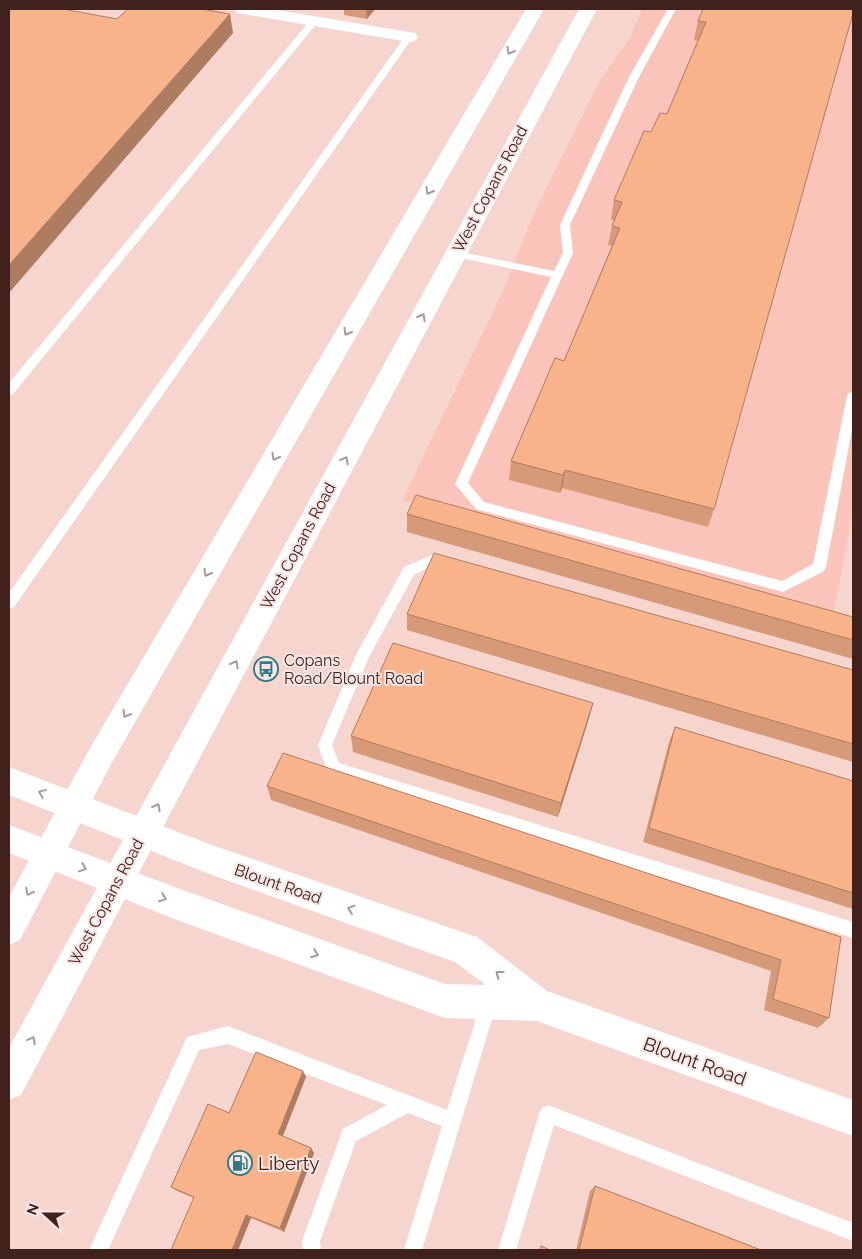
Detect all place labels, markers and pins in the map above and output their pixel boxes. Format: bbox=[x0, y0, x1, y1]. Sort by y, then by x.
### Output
place label: Copans Road/Blount Road bbox=[284, 651, 423, 688]
bus stop icon: Copans Road/Blount Road bbox=[253, 656, 279, 682]
fuel station icon: Liberty bbox=[227, 1150, 253, 1176]
place label: Liberty bbox=[258, 1152, 319, 1174]

